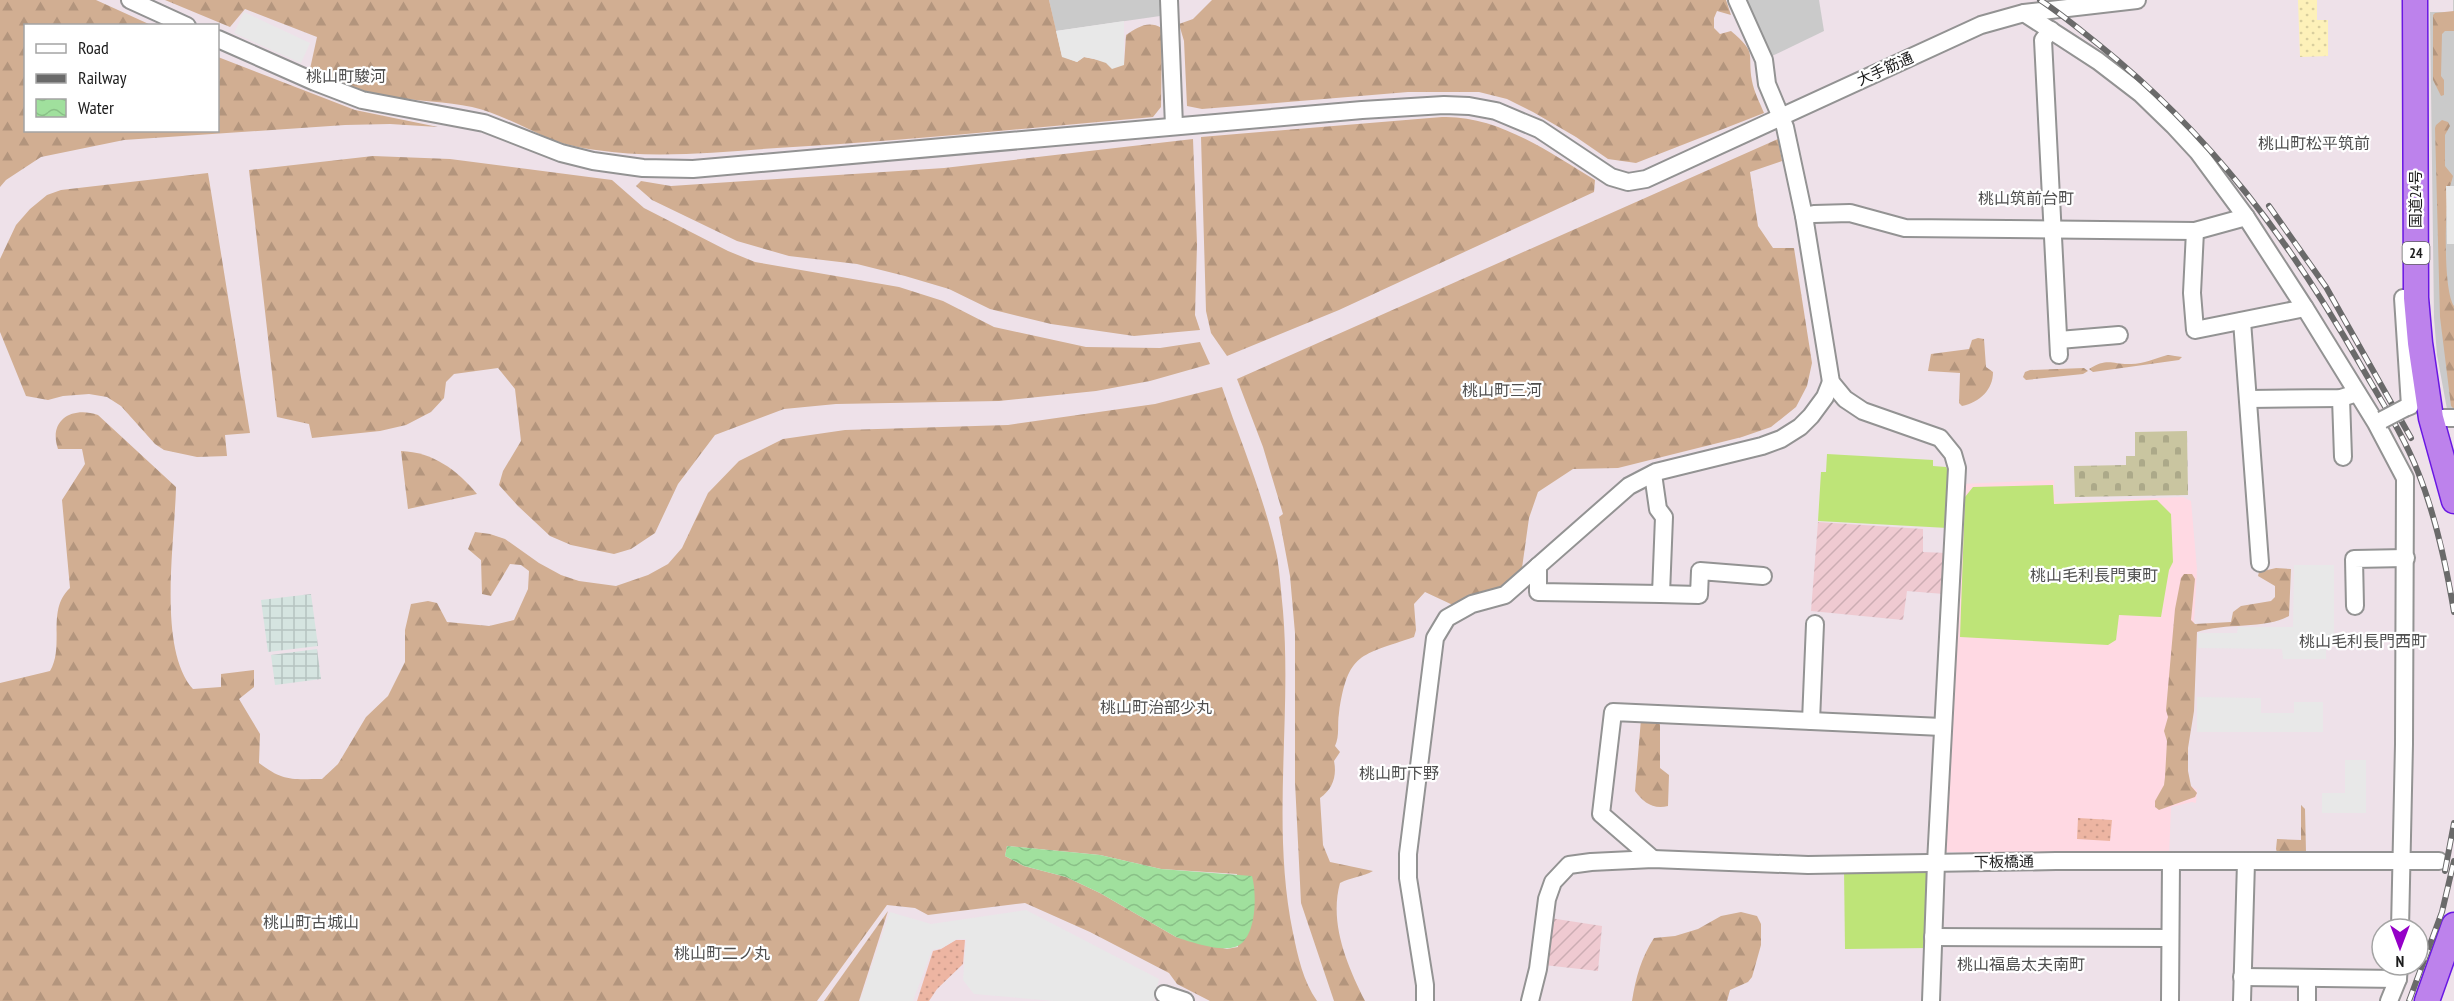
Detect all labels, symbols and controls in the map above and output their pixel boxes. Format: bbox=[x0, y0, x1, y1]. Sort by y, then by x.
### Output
legend bbox=[24, 24, 219, 132]
text: Road bbox=[78, 36, 109, 59]
street label: 大手筋通 bbox=[1854, 48, 1916, 89]
text: Railway bbox=[78, 66, 127, 89]
district label: 桃山町駿河 bbox=[306, 66, 386, 86]
text: Water bbox=[78, 96, 114, 119]
district label: 桃山町松平筑前 bbox=[2258, 133, 2370, 153]
street label: 国道24号 bbox=[2406, 170, 2425, 228]
district label: 桃山筑前台町 bbox=[1978, 188, 2074, 208]
road number: 24 bbox=[2402, 242, 2430, 264]
district label: 桃山町三河 bbox=[1462, 380, 1542, 400]
district label: 桃山毛利長門東町 bbox=[2030, 565, 2158, 585]
district label: 桃山毛利長門西町 bbox=[2299, 631, 2427, 651]
district label: 桃山町治部少丸 bbox=[1100, 697, 1212, 717]
district label: 桃山町下野 bbox=[1359, 763, 1439, 783]
street label: 下板橋通 bbox=[1974, 851, 2034, 872]
district label: 桃山町古城山 bbox=[263, 912, 359, 932]
north arrow bbox=[2370, 917, 2430, 977]
district label: 桃山町二ノ丸 bbox=[674, 943, 770, 963]
text: N bbox=[2396, 952, 2404, 972]
district label: 桃山福島太夫南町 bbox=[1957, 954, 2085, 974]

